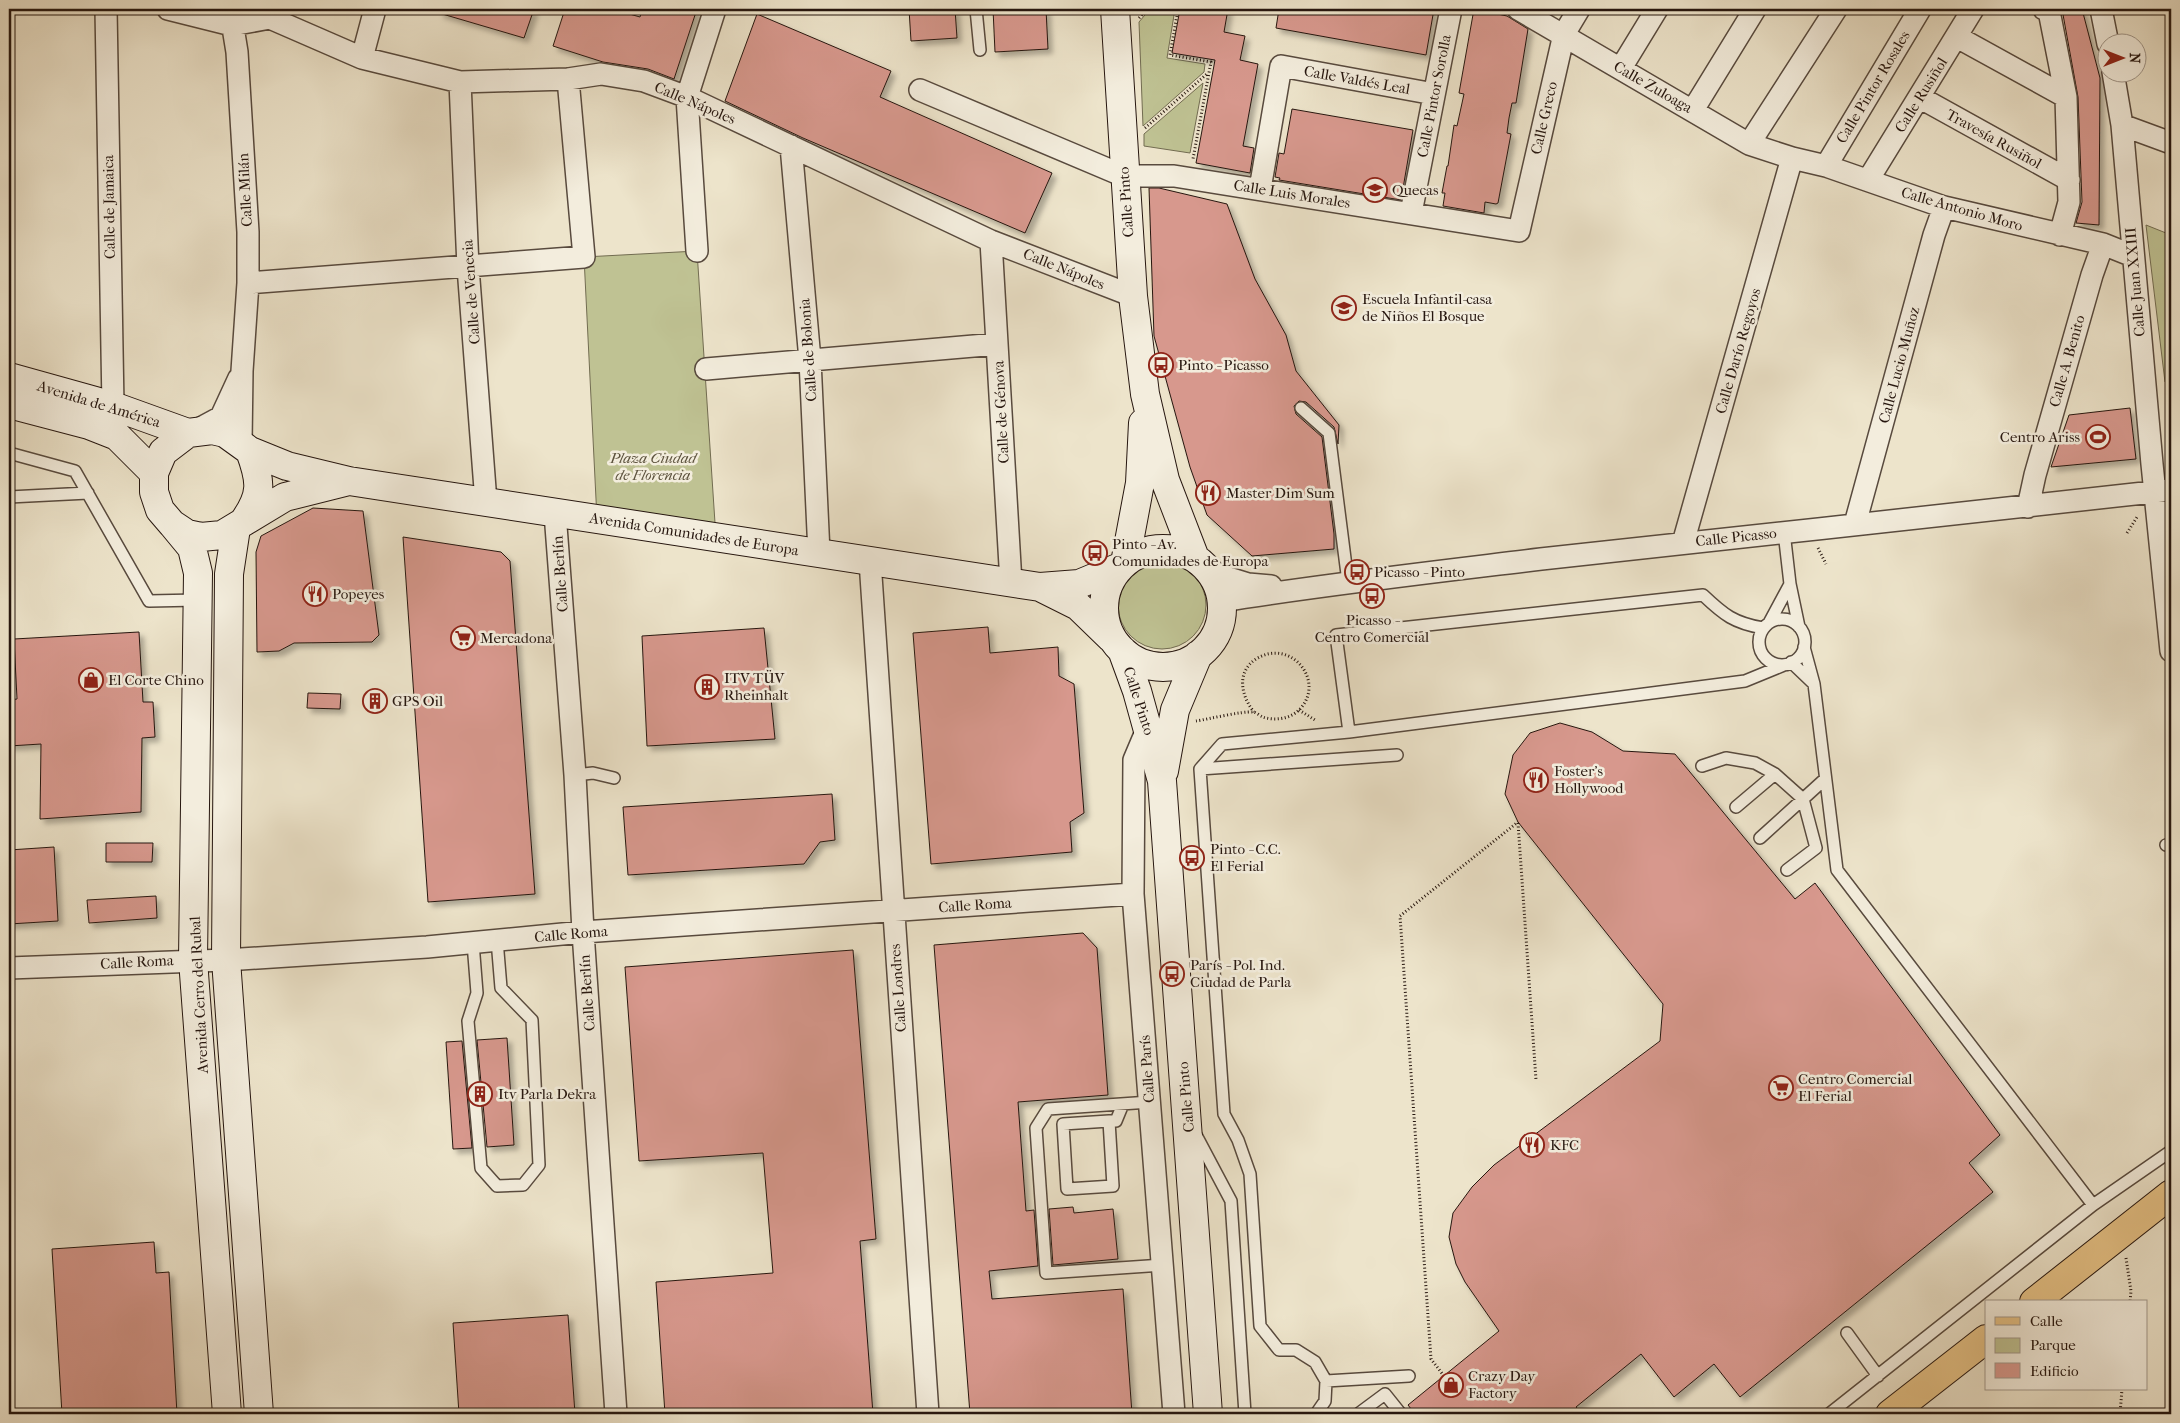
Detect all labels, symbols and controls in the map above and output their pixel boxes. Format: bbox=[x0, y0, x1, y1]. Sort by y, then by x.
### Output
street label: Calle Pintor Rosales bbox=[1832, 27, 1914, 147]
street label: Calle Pintor Sorolla bbox=[1413, 32, 1455, 159]
north arrow bbox=[2098, 32, 2148, 82]
text: N bbox=[2126, 53, 2143, 64]
street label: Calle Rusiñol bbox=[1891, 54, 1951, 136]
street label: Calle Zuloaga bbox=[1610, 57, 1697, 117]
street label: Calle Valdés Leal bbox=[1302, 62, 1412, 98]
street label: Calle Nápoles bbox=[652, 78, 739, 128]
street label: Calle Greco bbox=[1527, 79, 1561, 156]
street label: Travesía Rusiñol bbox=[1943, 105, 2045, 173]
street label: Calle Milán bbox=[234, 152, 256, 227]
street label: Calle de Jamaica bbox=[99, 154, 119, 259]
street label: Calle Pinto bbox=[1115, 166, 1137, 238]
street label: Calle Luis Morales bbox=[1232, 176, 1352, 212]
school or university icon: Quecas bbox=[1362, 177, 1388, 203]
place label: Quecas bbox=[1392, 181, 1439, 199]
street label: Calle Antonio Moro bbox=[1899, 183, 2025, 235]
street label: Calle Juan XXIII bbox=[2121, 226, 2149, 337]
street label: Calle de Venecia bbox=[458, 238, 484, 345]
street label: Calle Nápoles bbox=[1021, 244, 1108, 294]
street label: Calle Darío Regoyos bbox=[1711, 286, 1765, 416]
place label: Escuela Infantil-casa de Niños El Bosque bbox=[1362, 290, 1493, 325]
school or university icon: Escuela Infantil-casa de Niños El Bosque bbox=[1331, 295, 1357, 321]
street label: Calle de Bolonia bbox=[795, 297, 821, 402]
street label: Calle Lucio Muñoz bbox=[1875, 304, 1923, 425]
street label: Calle A. Benito bbox=[2045, 312, 2089, 409]
bus stop icon: Pinto - Picasso bbox=[1148, 352, 1174, 378]
place label: Pinto - Picasso bbox=[1178, 356, 1269, 374]
street label: Calle de Génova bbox=[989, 359, 1013, 464]
street label: Avenida de América bbox=[34, 376, 164, 432]
sports icon: Centro Ariss bbox=[2085, 424, 2111, 450]
place label: Centro Ariss bbox=[2000, 428, 2080, 446]
park label: Plaza Ciudad de Florencia bbox=[609, 449, 699, 484]
restaurant icon: Master Dim Sum bbox=[1195, 480, 1221, 506]
place label: Master Dim Sum bbox=[1226, 484, 1335, 502]
street label: Avenida Comunidades de Europa bbox=[587, 508, 801, 560]
street label: Calle Picasso bbox=[1695, 524, 1778, 550]
street label: Calle Berlín bbox=[548, 535, 572, 613]
place label: Pinto - Av. Comunidades de Europa bbox=[1112, 535, 1269, 570]
bus stop icon: Pinto - Av. Comunidades de Europa bbox=[1082, 540, 1108, 566]
bus stop icon: Picasso - Pinto bbox=[1344, 559, 1370, 585]
place label: Picasso - Pinto bbox=[1374, 563, 1465, 581]
restaurant icon: Popeyes bbox=[302, 581, 328, 607]
bus stop icon: Picasso - Centro Comercial bbox=[1359, 583, 1385, 609]
place label: Popeyes bbox=[332, 585, 385, 603]
place label: Picasso - Centro Comercial bbox=[1315, 611, 1429, 646]
supermarket icon: Mercadona bbox=[450, 625, 476, 651]
place label: Mercadona bbox=[480, 629, 553, 647]
street label: Calle Pinto bbox=[1119, 665, 1159, 738]
shop icon: El Corte Chino bbox=[78, 667, 104, 693]
place label: ITV TÜV Rheinhalt bbox=[724, 669, 789, 704]
place label: El Corte Chino bbox=[108, 671, 204, 689]
building icon: ITV TÜV Rheinhalt bbox=[694, 674, 720, 700]
building icon: GPS Oil bbox=[362, 688, 388, 714]
place label: GPS Oil bbox=[392, 692, 443, 710]
place label: Foster's Hollywood bbox=[1554, 762, 1624, 797]
restaurant icon: Foster's Hollywood bbox=[1523, 767, 1549, 793]
place label: Pinto - C.C. El Ferial bbox=[1210, 840, 1281, 875]
bus stop icon: Pinto - C.C. El Ferial bbox=[1179, 845, 1205, 871]
street label: Calle Roma bbox=[938, 893, 1013, 917]
street label: Avenida Cerro del Rubal bbox=[186, 916, 212, 1075]
street label: Calle Roma bbox=[534, 922, 609, 946]
street label: Calle Londres bbox=[886, 943, 910, 1033]
street label: Calle Roma bbox=[100, 951, 175, 973]
street label: Calle Berlín bbox=[575, 954, 599, 1032]
place label: París - Pol. Ind. Ciudad de Parla bbox=[1190, 956, 1292, 991]
bus stop icon: París - Pol. Ind. Ciudad de Parla bbox=[1159, 961, 1185, 987]
street label: Calle París bbox=[1136, 1034, 1158, 1104]
street label: Calle Pinto bbox=[1174, 1061, 1198, 1133]
place label: Centro Comercial El Ferial bbox=[1798, 1070, 1913, 1105]
supermarket icon: Centro Comercial El Ferial bbox=[1768, 1075, 1794, 1101]
building icon: Itv Parla Dekra bbox=[467, 1081, 493, 1107]
place label: Itv Parla Dekra bbox=[498, 1085, 597, 1103]
restaurant icon: KFC bbox=[1519, 1132, 1545, 1158]
place label: KFC bbox=[1550, 1136, 1579, 1154]
legend bbox=[1985, 1300, 2148, 1390]
text: Calle bbox=[2030, 1312, 2063, 1330]
text: Parque bbox=[2030, 1336, 2076, 1354]
text: Edificio bbox=[2030, 1362, 2079, 1380]
place label: Crazy Day Factory bbox=[1468, 1367, 1536, 1402]
shop icon: Crazy Day Factory bbox=[1438, 1372, 1464, 1398]

